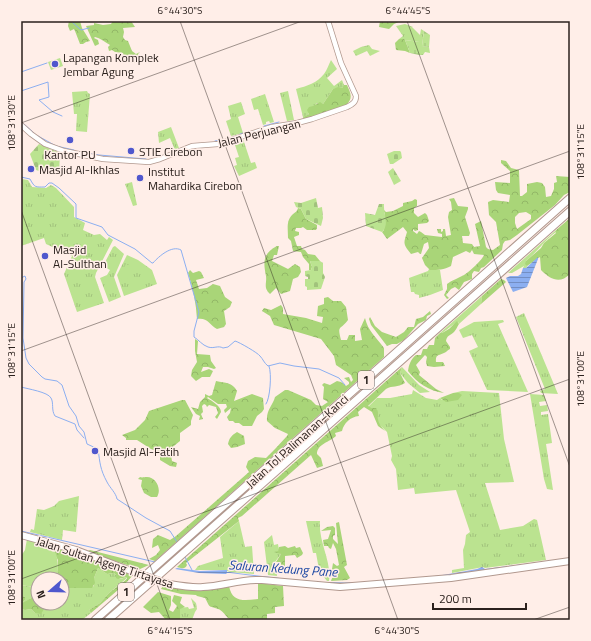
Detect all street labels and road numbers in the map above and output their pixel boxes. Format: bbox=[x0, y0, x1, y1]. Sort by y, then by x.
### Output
street label: Jalan Perjuangan bbox=[216, 114, 302, 152]
road number: 1 bbox=[358, 371, 374, 389]
street label: Jalan Tol Palimanan–Kanci bbox=[241, 390, 353, 492]
street label: Jalan Sultan Ageng Tirtayasa bbox=[34, 531, 176, 593]
road number: 1 bbox=[118, 583, 134, 601]

